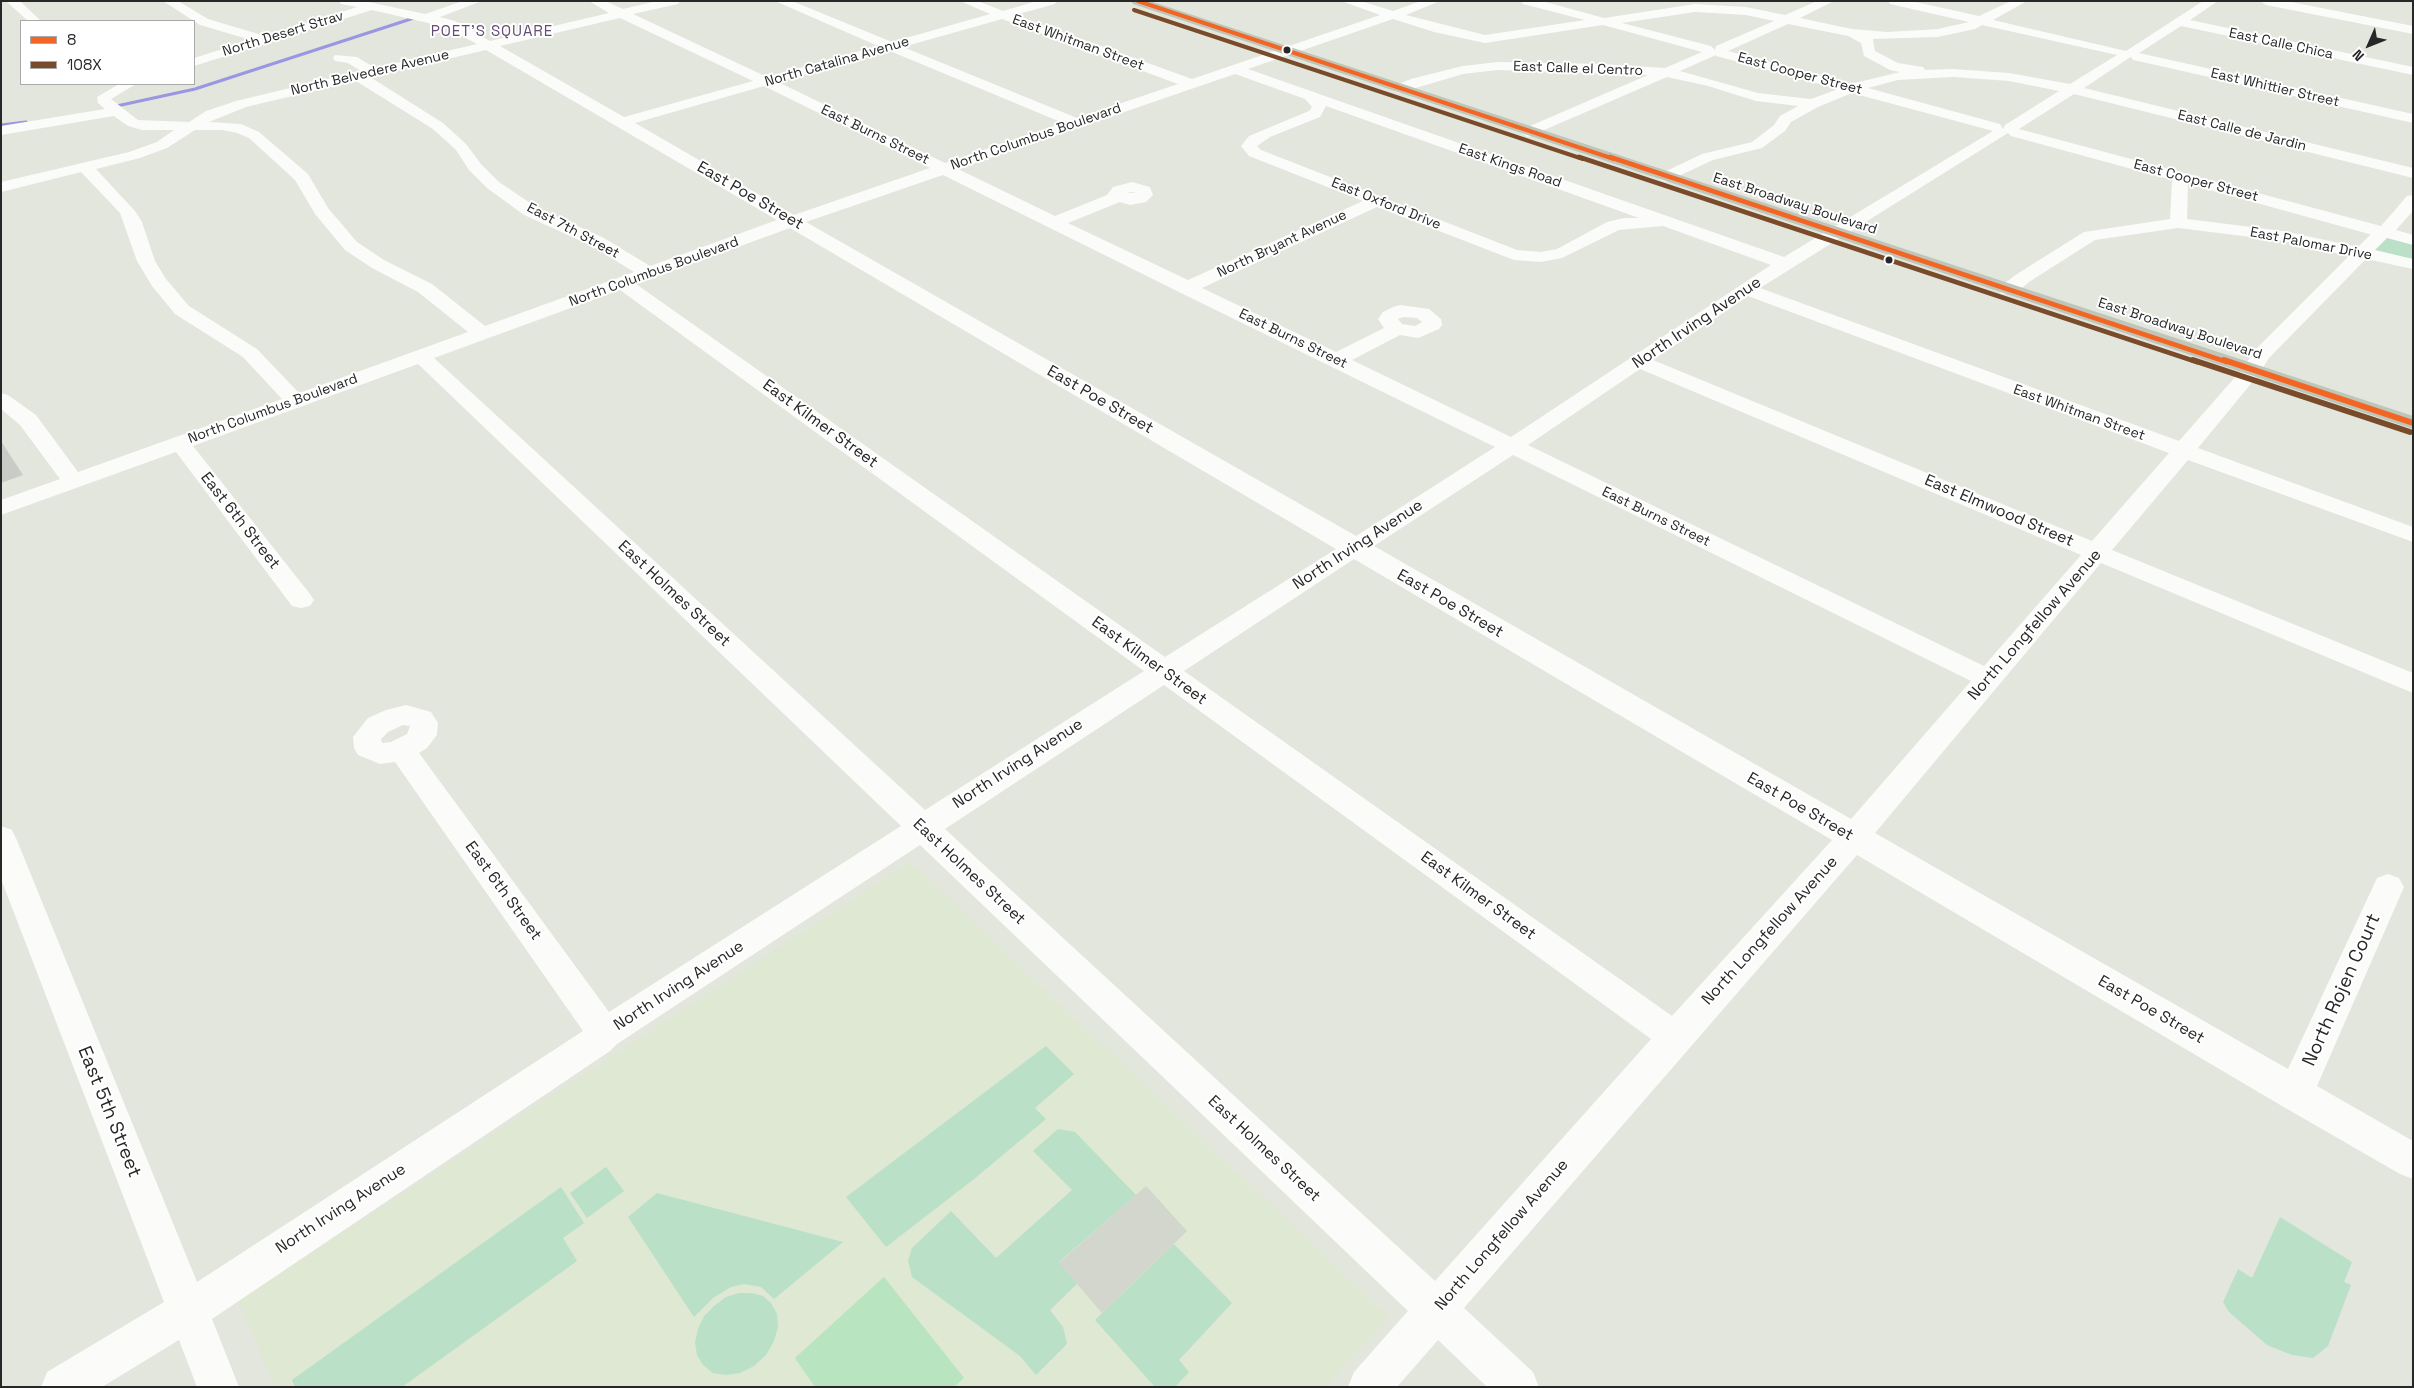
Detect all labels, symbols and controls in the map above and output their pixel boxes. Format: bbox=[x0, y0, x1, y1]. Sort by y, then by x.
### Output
street label: North Desert Strav bbox=[220, 8, 346, 60]
street label: East Whitman Street bbox=[1010, 11, 1146, 75]
legend bbox=[20, 20, 195, 85]
north arrow bbox=[2344, 20, 2394, 70]
district label: POET'S SQUARE bbox=[429, 23, 555, 41]
street label: East Calle Chica bbox=[2227, 25, 2335, 63]
text: 8 bbox=[67, 30, 76, 49]
street label: North Catalina Avenue bbox=[763, 33, 911, 91]
unlabelled marker bbox=[1282, 45, 1292, 55]
text: N bbox=[2348, 46, 2368, 65]
street label: North Belvedere Avenue bbox=[289, 47, 451, 99]
street label: East Cooper Street bbox=[1736, 49, 1864, 99]
text: 108X bbox=[67, 55, 102, 74]
street label: East Calle el Centro bbox=[1513, 58, 1643, 80]
street label: East Whittier Street bbox=[2209, 65, 2341, 111]
street label: North Columbus Boulevard bbox=[948, 100, 1124, 174]
street label: East Burns Street bbox=[818, 101, 932, 169]
street label: East Calle de Jardin bbox=[2176, 107, 2308, 155]
street label: East Kings Road bbox=[1456, 140, 1564, 192]
street label: East Cooper Street bbox=[2132, 156, 2260, 206]
street label: East Poe Street bbox=[693, 158, 807, 234]
street label: East Broadway Boulevard bbox=[1711, 170, 1879, 238]
street label: East Oxford Drive bbox=[1329, 174, 1443, 234]
street label: East 7th Street bbox=[524, 200, 622, 262]
street label: North Bryant Avenue bbox=[1215, 207, 1349, 281]
street label: East Palomar Drive bbox=[2249, 224, 2373, 264]
street label: North Columbus Boulevard bbox=[567, 233, 741, 311]
unlabelled marker bbox=[1884, 255, 1894, 265]
street label: North Irving Avenue bbox=[1629, 273, 1765, 373]
street label: East Broadway Boulevard bbox=[2096, 295, 2264, 363]
street label: East Burns Street bbox=[1236, 305, 1350, 373]
street label: East Poe Street bbox=[1043, 362, 1157, 438]
street label: North Columbus Boulevard bbox=[186, 370, 360, 448]
street label: East Kilmer Street bbox=[759, 376, 881, 472]
street label: East Whitman Street bbox=[2011, 381, 2147, 445]
street label: East 6th Street bbox=[196, 469, 284, 573]
street label: East Elmwood Street bbox=[1922, 471, 2076, 551]
street label: East Burns Street bbox=[1599, 483, 1713, 551]
street label: North Irving Avenue bbox=[1289, 496, 1427, 594]
street label: East Holmes Street bbox=[614, 537, 734, 651]
street label: North Longfellow Avenue bbox=[1964, 546, 2106, 704]
street label: East Poe Street bbox=[1393, 566, 1507, 642]
street label: East Kilmer Street bbox=[1088, 613, 1210, 709]
street label: North Irving Avenue bbox=[949, 715, 1087, 813]
street label: East Poe Street bbox=[1743, 769, 1857, 845]
street label: East Holmes Street bbox=[909, 815, 1029, 929]
street label: East 6th Street bbox=[461, 838, 545, 944]
street label: East Kilmer Street bbox=[1417, 848, 1539, 944]
street label: North Longfellow Avenue bbox=[1698, 853, 1842, 1009]
street label: North Rojen Court bbox=[2298, 910, 2386, 1070]
street label: North Irving Avenue bbox=[610, 937, 748, 1035]
street label: East Poe Street bbox=[2094, 972, 2208, 1048]
street label: East 5th Street bbox=[72, 1043, 146, 1181]
street label: East Holmes Street bbox=[1204, 1092, 1324, 1206]
street label: North Longfellow Avenue bbox=[1431, 1156, 1573, 1314]
street label: North Irving Avenue bbox=[272, 1160, 410, 1258]

